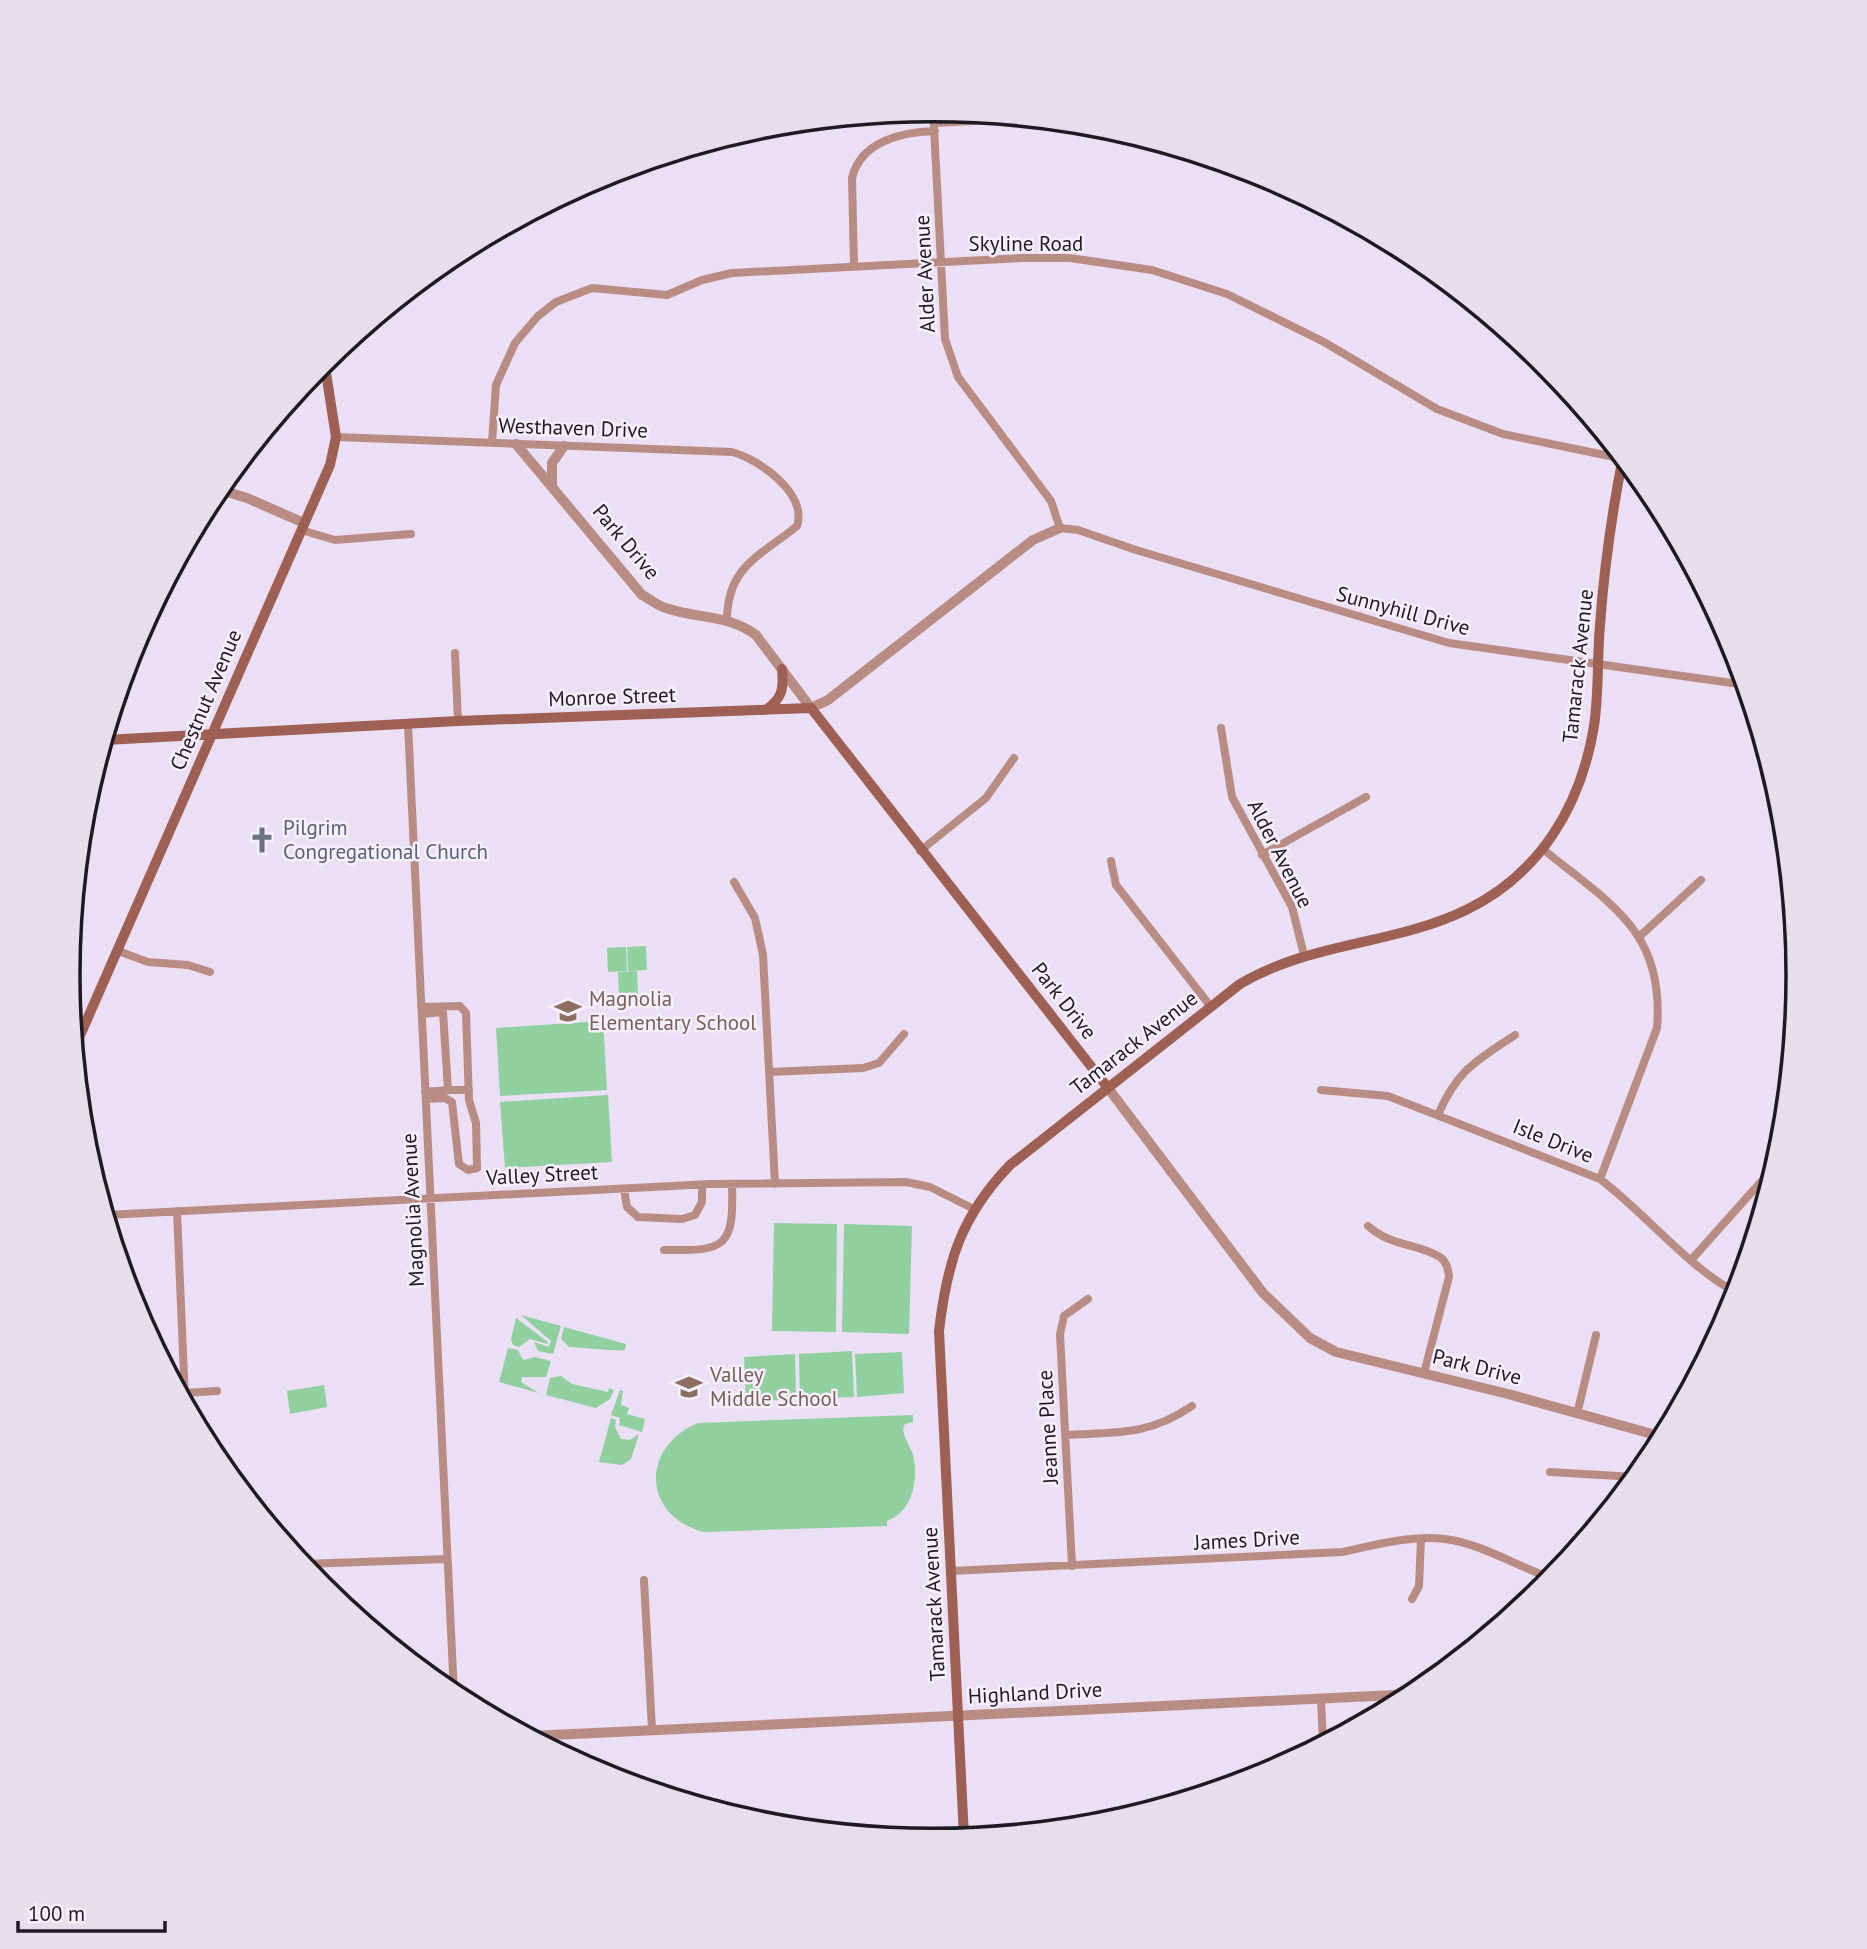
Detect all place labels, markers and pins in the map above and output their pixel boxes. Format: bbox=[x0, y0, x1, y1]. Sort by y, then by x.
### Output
place label: Pilgrim Congregational Church bbox=[283, 814, 488, 865]
church icon: Pilgrim Congregational Church bbox=[247, 825, 277, 855]
place label: Magnolia Elementary School bbox=[589, 985, 756, 1036]
school or university icon: Magnolia Elementary School bbox=[553, 996, 583, 1026]
place label: Valley Middle School bbox=[709, 1361, 838, 1412]
school or university icon: Valley Middle School bbox=[674, 1372, 704, 1402]

